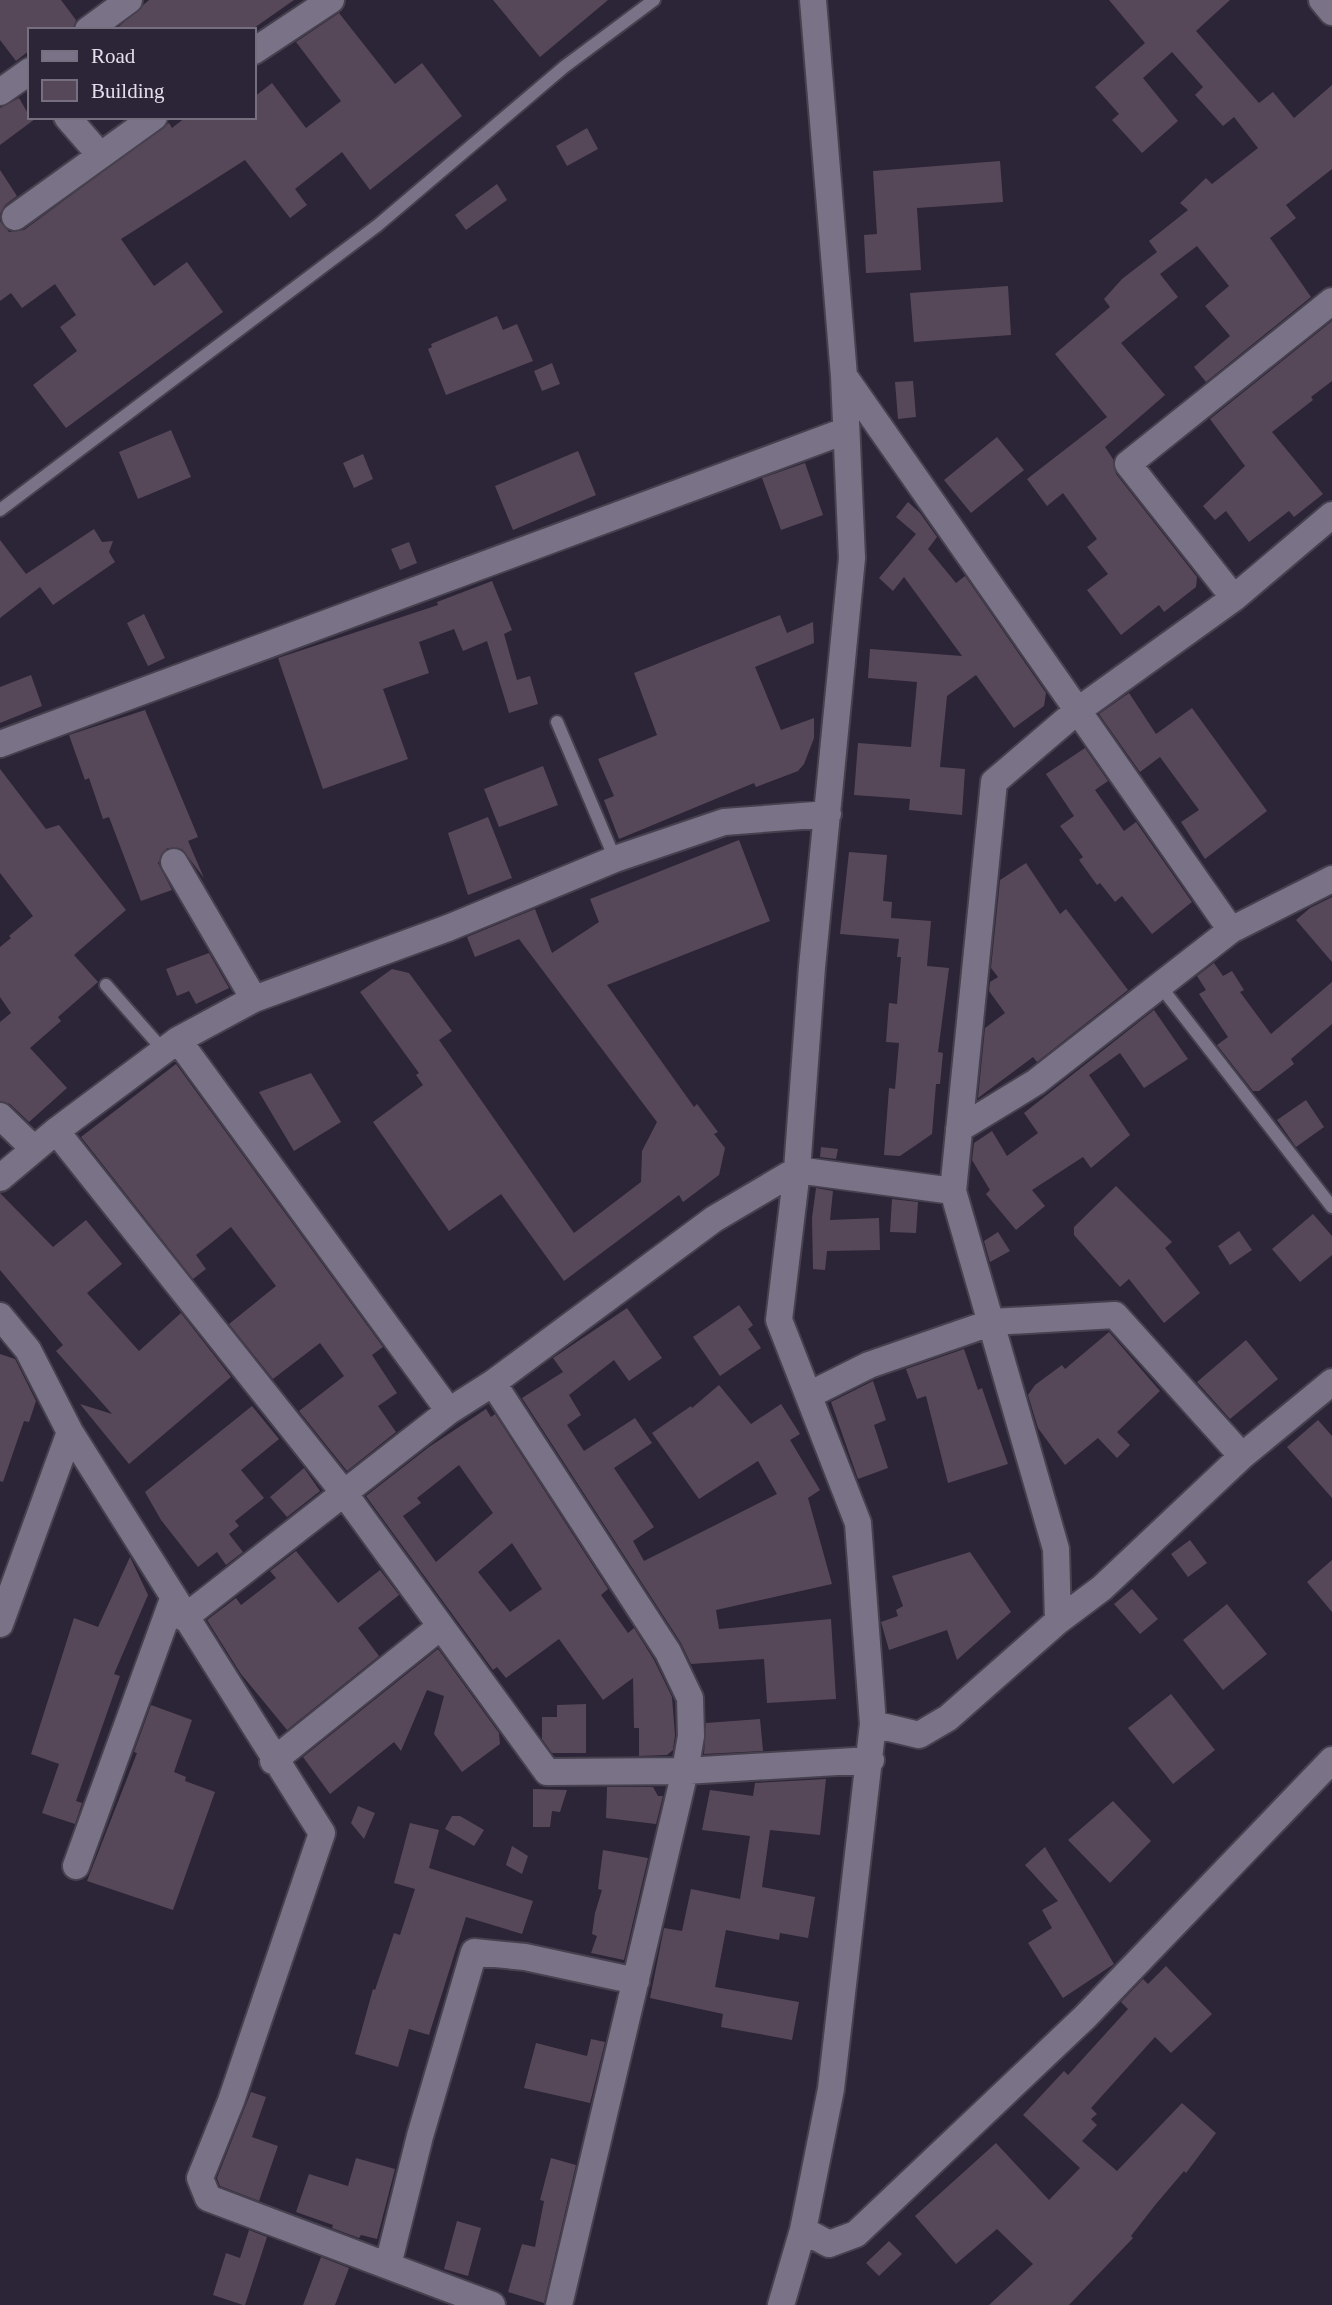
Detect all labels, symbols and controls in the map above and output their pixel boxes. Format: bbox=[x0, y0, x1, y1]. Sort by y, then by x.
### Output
legend bbox=[28, 28, 256, 119]
text: Road bbox=[91, 44, 136, 68]
text: Building bbox=[91, 79, 165, 103]

